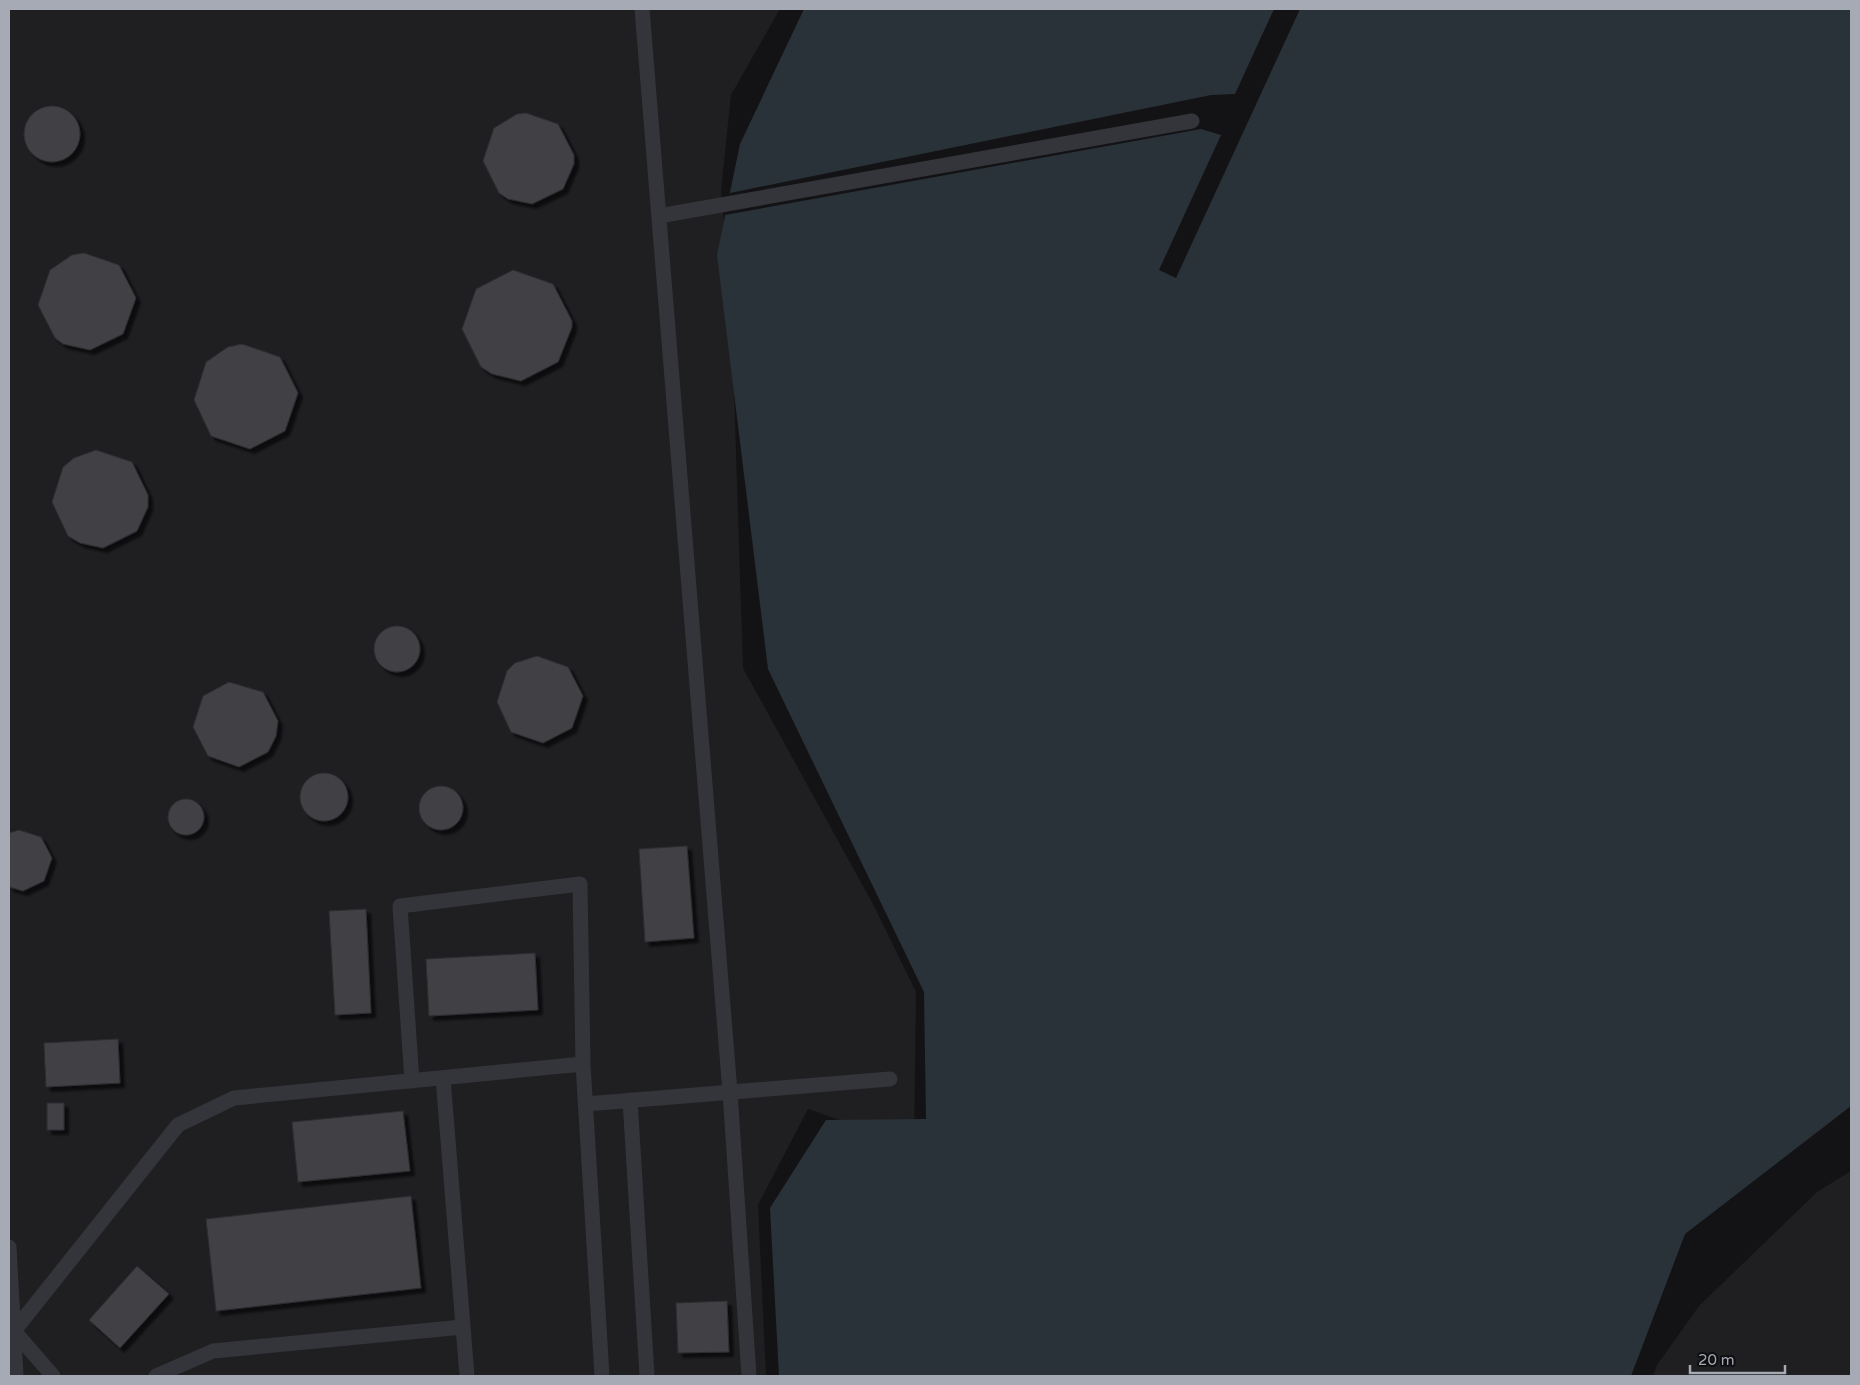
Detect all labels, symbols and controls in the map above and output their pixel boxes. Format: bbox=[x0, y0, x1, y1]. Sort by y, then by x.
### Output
scale bar bbox=[1690, 1342, 1785, 1374]
text: 20 m bbox=[1698, 1351, 1735, 1369]

